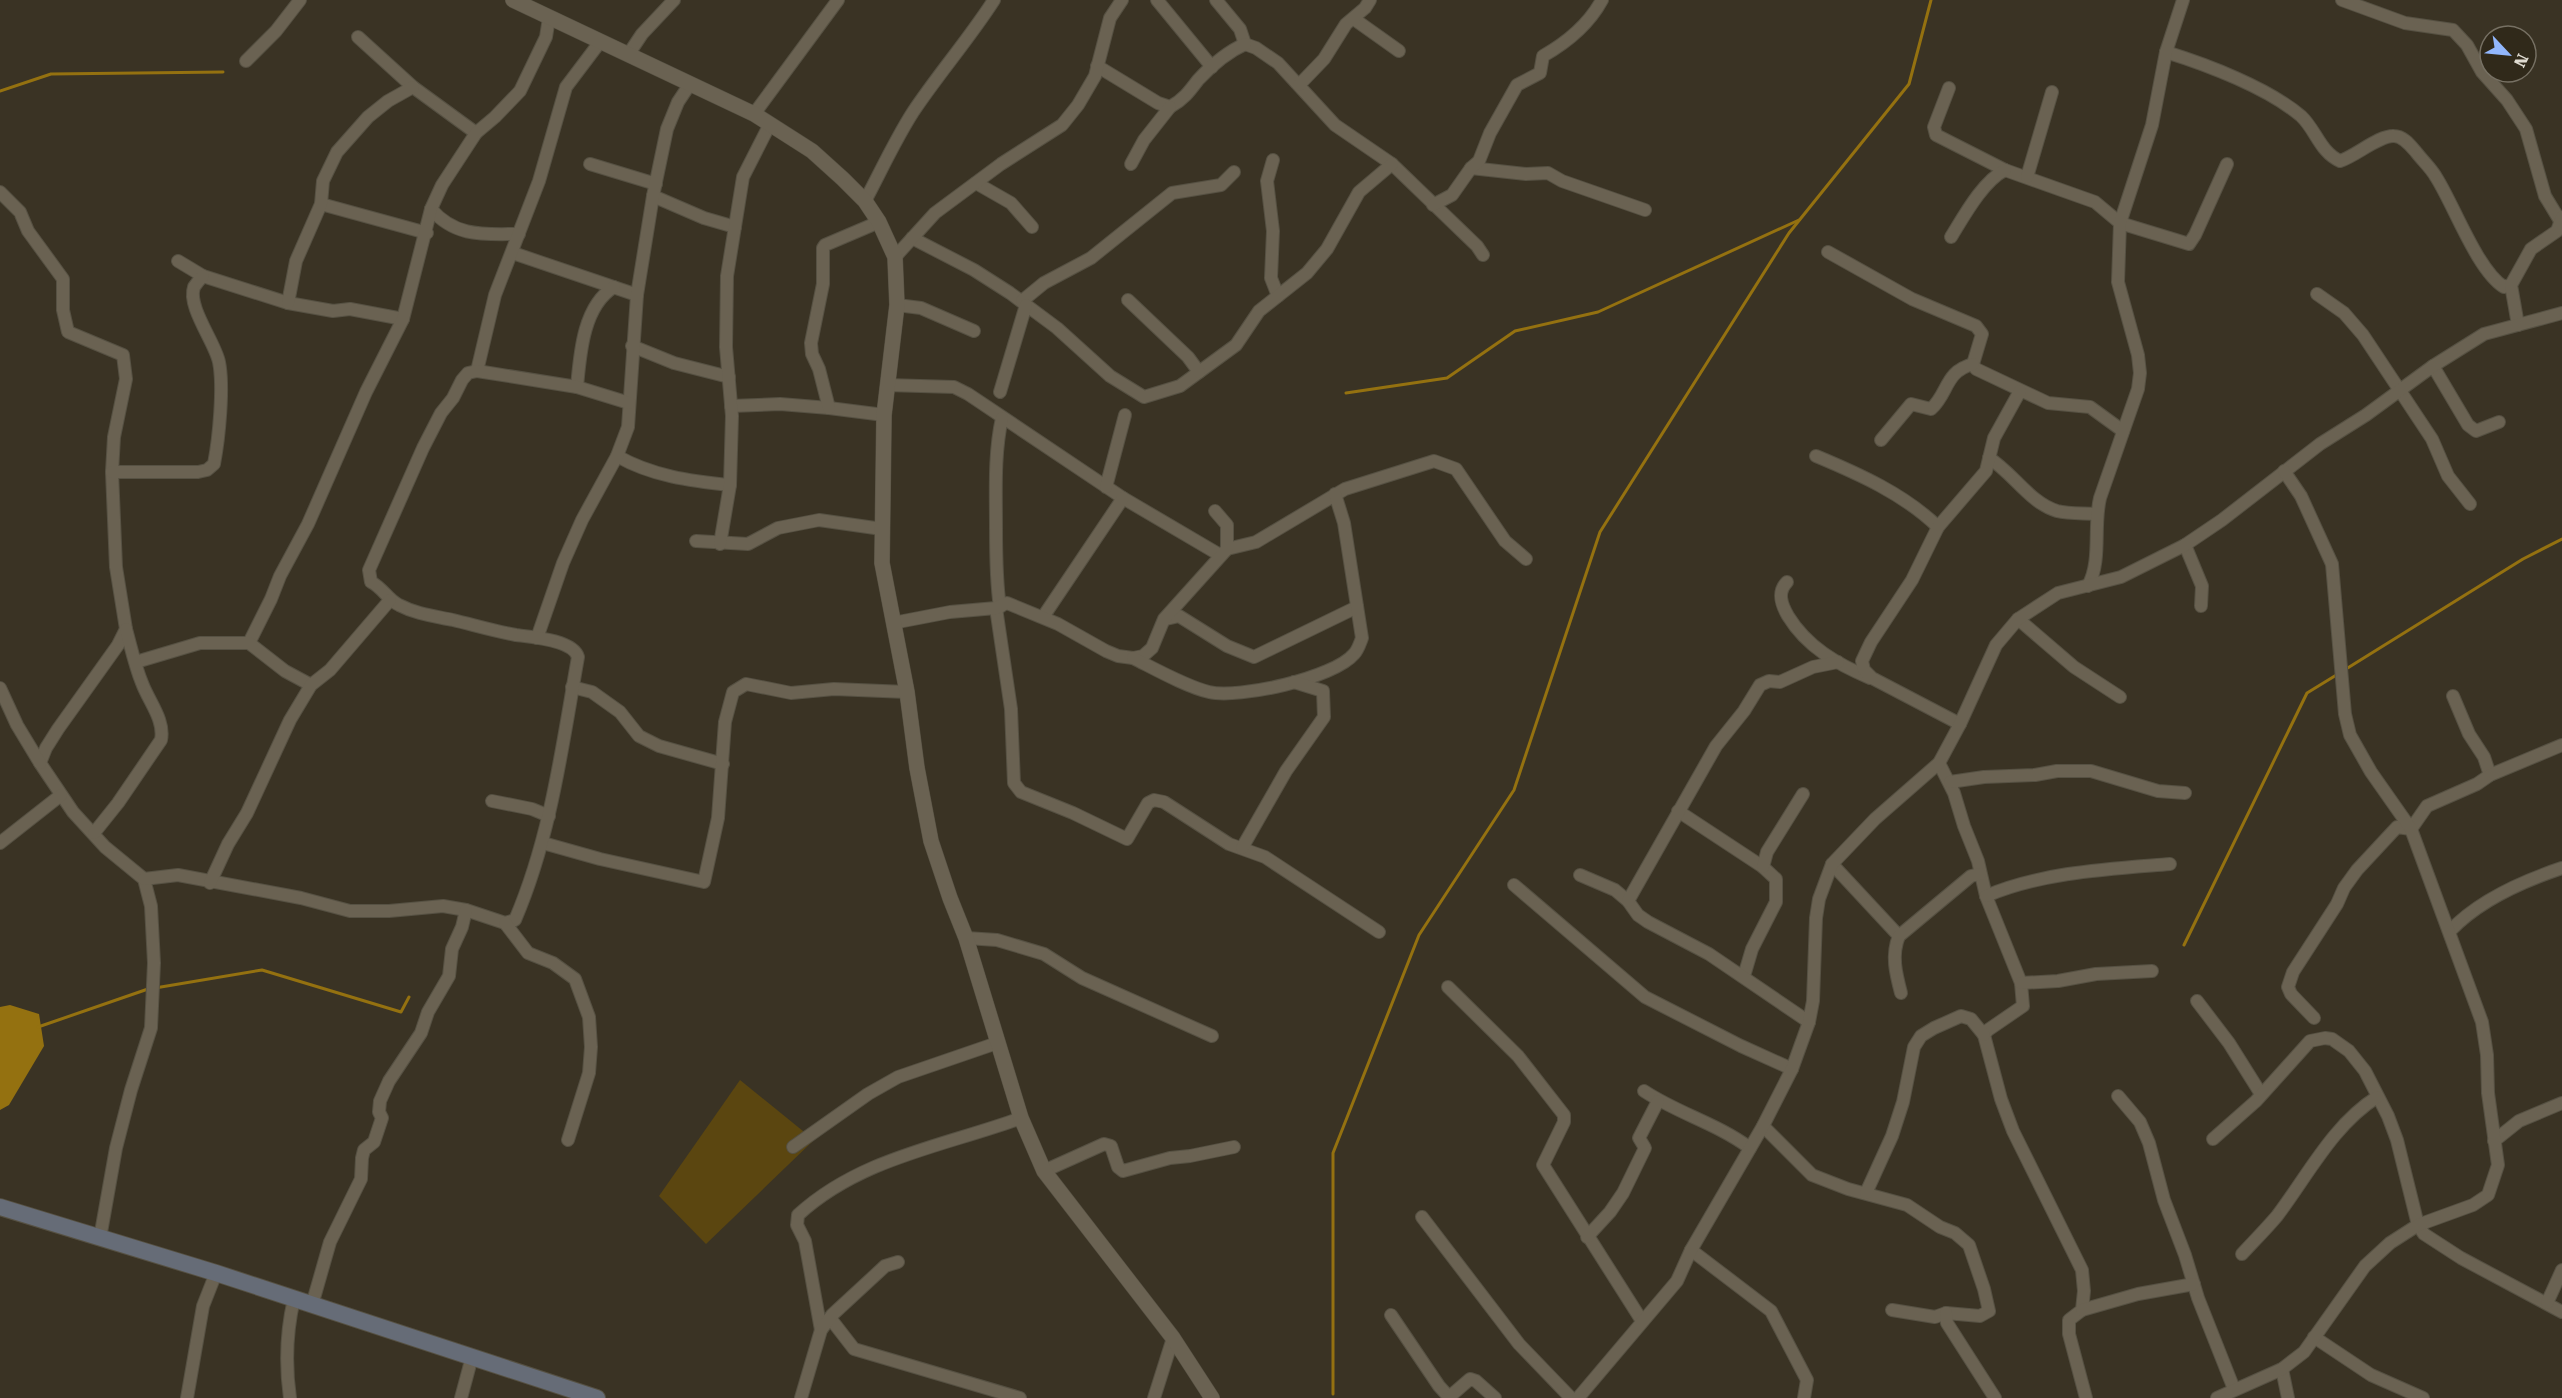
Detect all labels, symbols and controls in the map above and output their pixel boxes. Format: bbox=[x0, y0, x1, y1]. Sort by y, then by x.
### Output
north arrow bbox=[2478, 24, 2538, 84]
text: N bbox=[2510, 51, 2532, 70]

